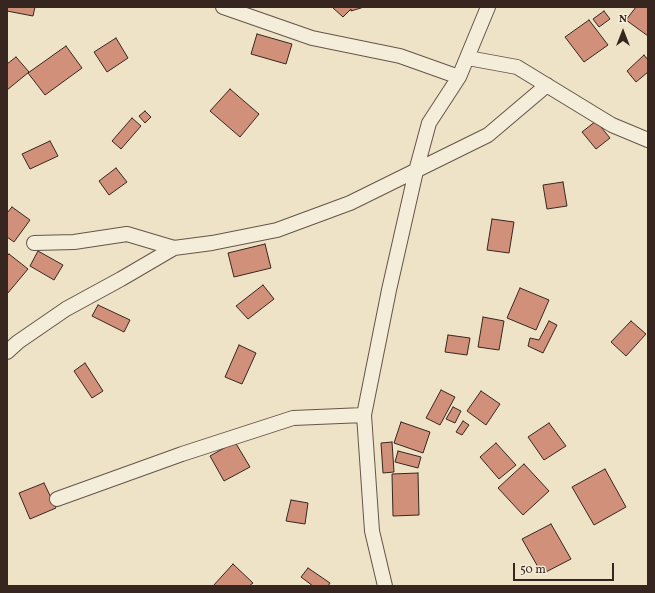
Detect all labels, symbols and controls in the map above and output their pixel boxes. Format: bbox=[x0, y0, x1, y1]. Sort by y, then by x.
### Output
north arrow bbox=[603, 12, 643, 52]
text: N bbox=[619, 12, 627, 27]
scale bar bbox=[515, 555, 616, 581]
text: 50 m bbox=[520, 562, 546, 578]

